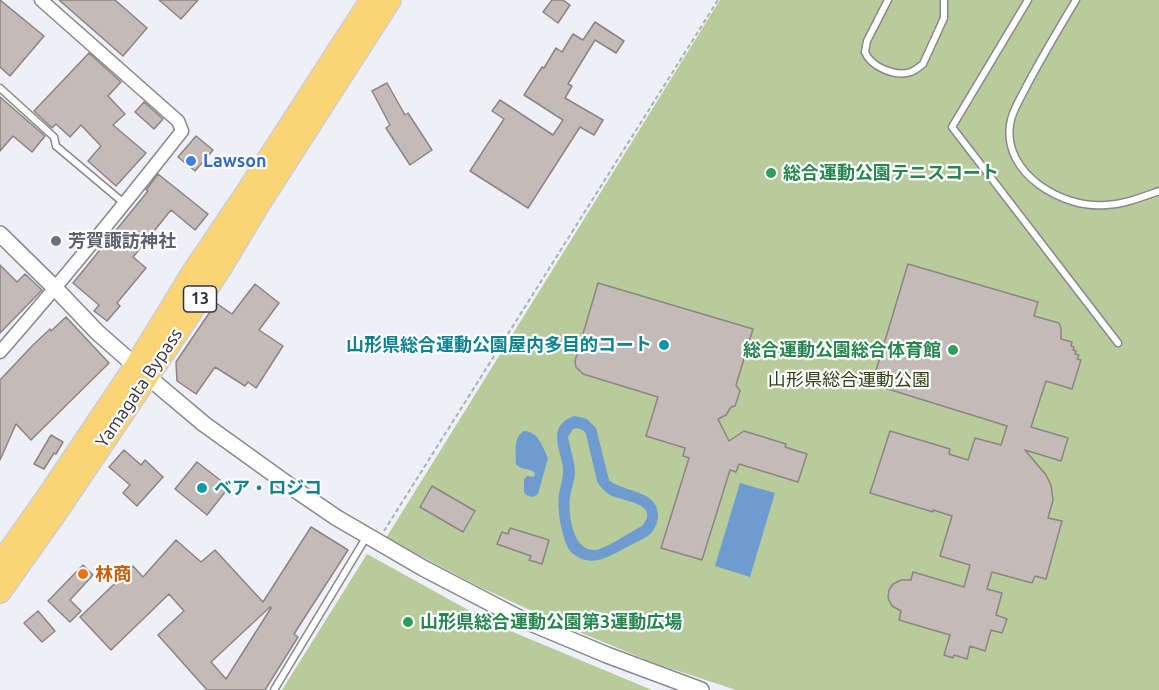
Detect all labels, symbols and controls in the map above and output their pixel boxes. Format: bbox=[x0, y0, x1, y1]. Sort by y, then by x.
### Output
place label: Lawson bbox=[203, 150, 267, 172]
marker: Lawson bbox=[184, 154, 198, 168]
place label: 総合運動公園テニスコート bbox=[783, 162, 999, 184]
marker: 総合運動公園テニスコート bbox=[764, 166, 778, 180]
place label: 芳賀諏訪神社 bbox=[68, 230, 176, 252]
marker: 芳賀諏訪神社 bbox=[49, 234, 63, 248]
road number: 13 bbox=[184, 286, 216, 312]
street label: Yamagata Bypass bbox=[91, 324, 187, 452]
place label: 山形県総合運動公園屋内多目的コート bbox=[346, 334, 652, 356]
marker: 山形県総合運動公園屋内多目的コート bbox=[657, 338, 671, 352]
place label: 総合運動公園総合体育館 bbox=[743, 339, 941, 361]
marker: 総合運動公園総合体育館 bbox=[946, 343, 960, 357]
park label: 山形県総合運動公園 bbox=[768, 369, 930, 391]
place label: ベア・ロジコ bbox=[214, 477, 322, 499]
marker: ベア・ロジコ bbox=[195, 481, 209, 495]
place label: 林商 bbox=[95, 563, 131, 585]
marker: 林商 bbox=[76, 567, 90, 581]
place label: 山形県総合運動公園第3運動広場 bbox=[420, 611, 682, 633]
marker: 山形県総合運動公園第3運動広場 bbox=[401, 615, 415, 629]

